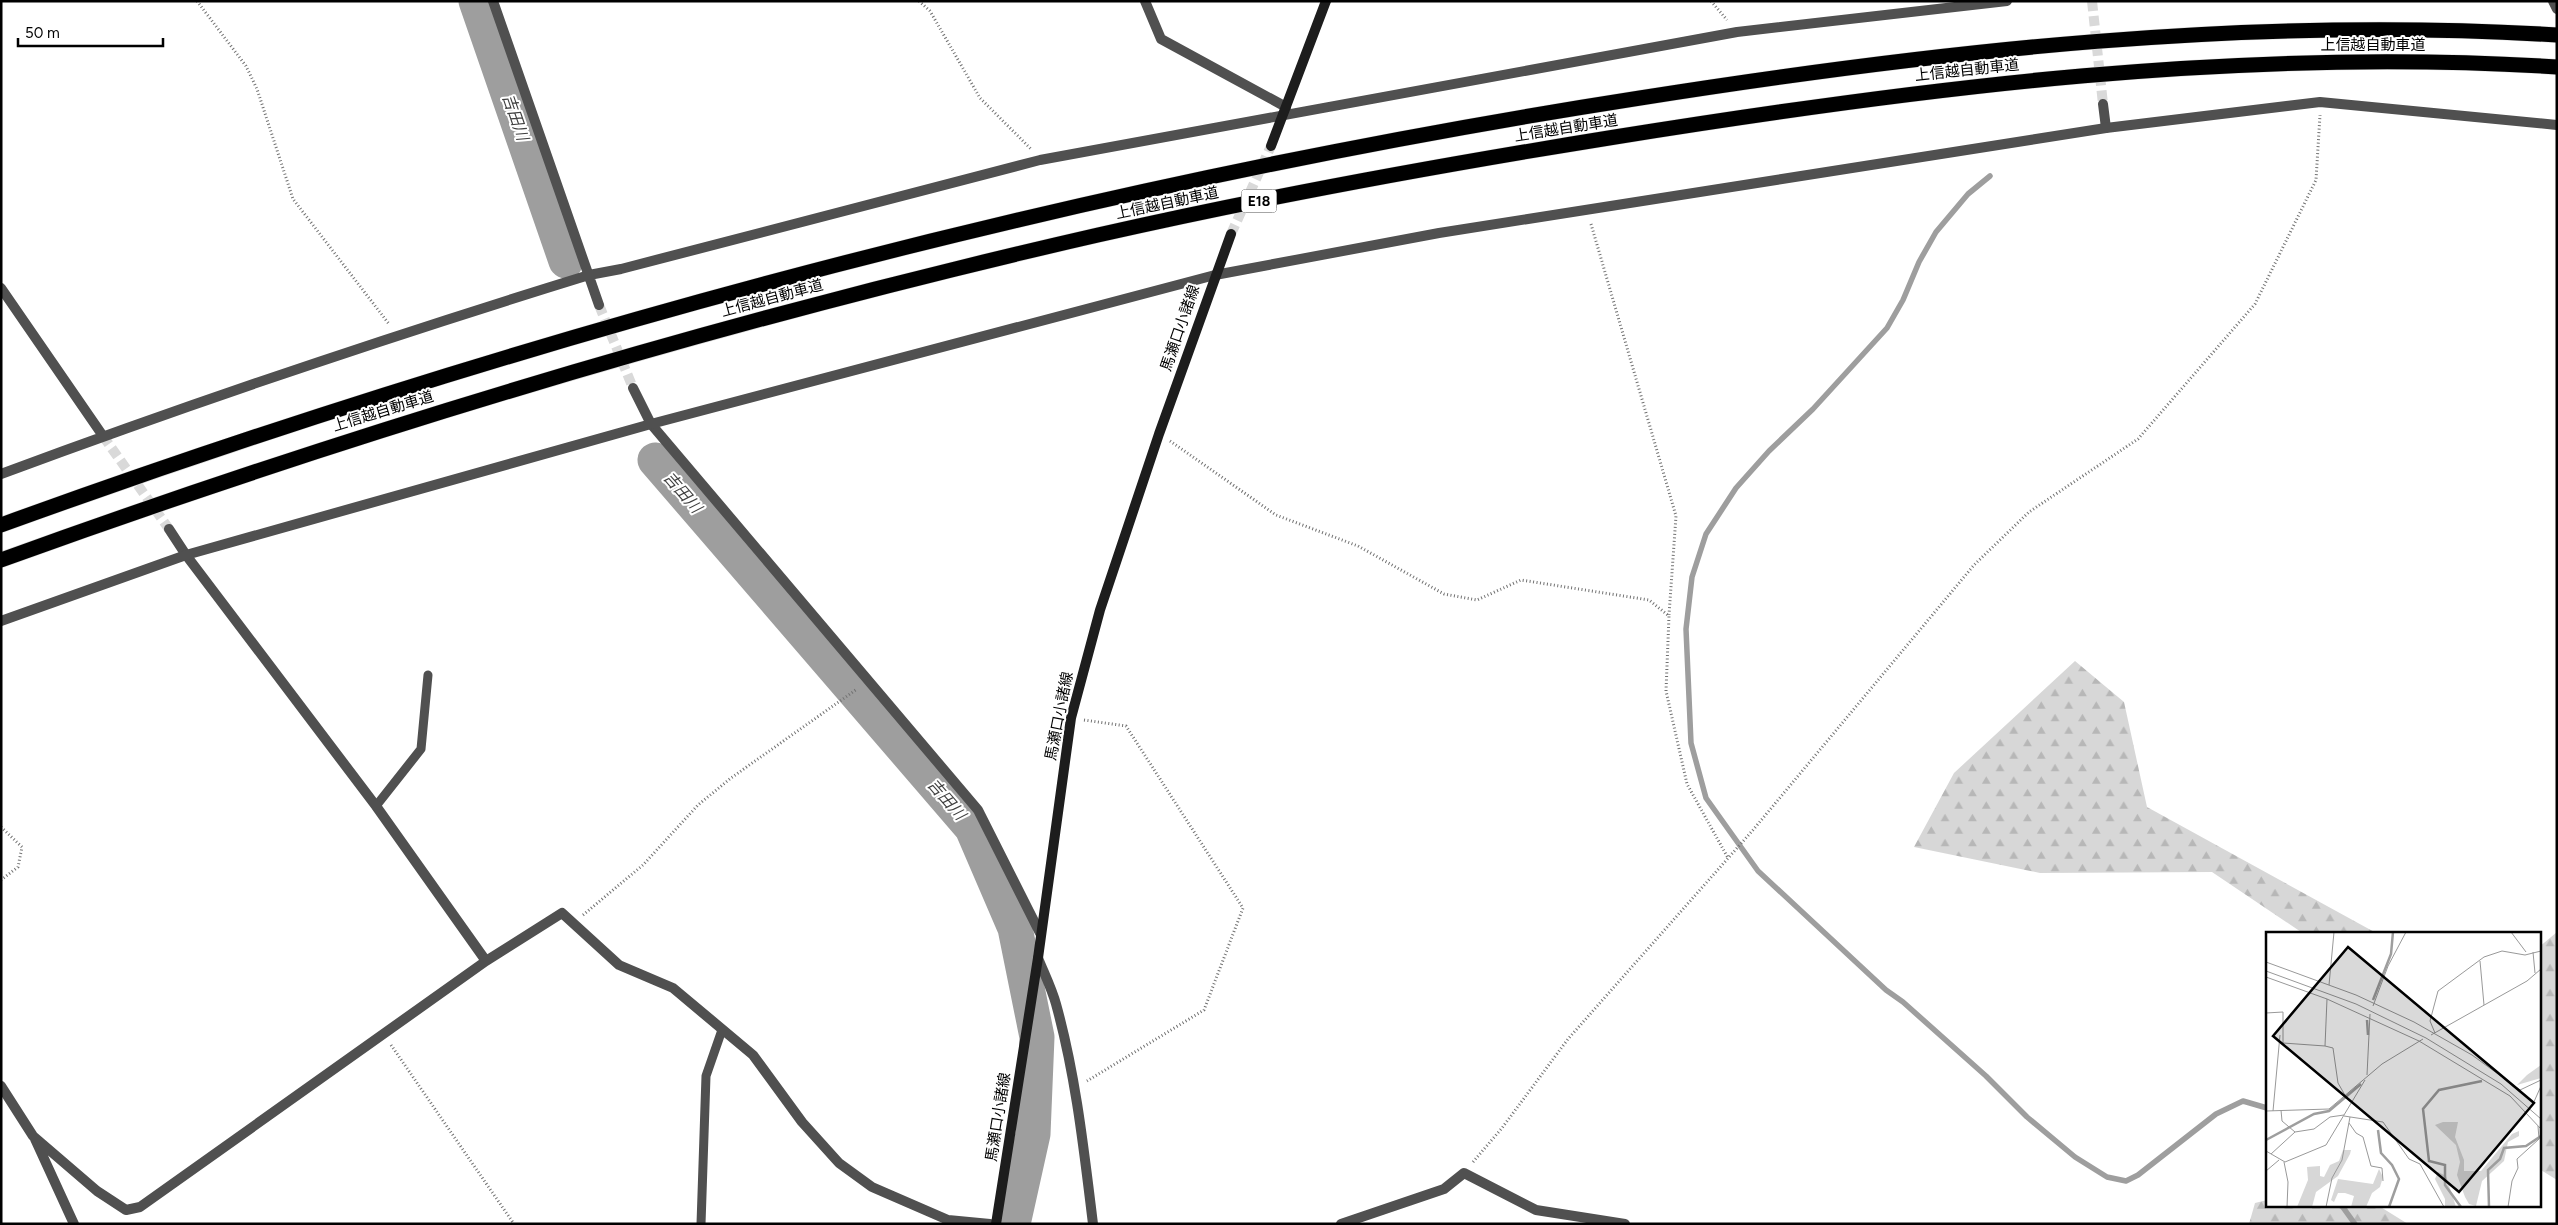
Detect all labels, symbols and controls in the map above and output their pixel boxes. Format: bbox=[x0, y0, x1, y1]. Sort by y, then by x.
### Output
scale bar bbox=[18, 15, 162, 47]
text: 50 m bbox=[25, 24, 60, 42]
street label: 上信越自動車道 bbox=[2320, 36, 2426, 54]
street label: 上信越自動車道 bbox=[1914, 56, 2020, 84]
water label: 吉田川 bbox=[499, 91, 533, 145]
street label: 上信越自動車道 bbox=[1513, 111, 1619, 145]
street label: 上信越自動車道 bbox=[1114, 183, 1220, 223]
road number: E18 bbox=[1242, 190, 1276, 212]
street label: 上信越自動車道 bbox=[719, 276, 825, 320]
street label: 馬瀬口小諸線 bbox=[1157, 283, 1203, 373]
street label: 上信越自動車道 bbox=[330, 387, 436, 435]
water label: 吉田川 bbox=[660, 468, 707, 518]
street label: 馬瀬口小諸線 bbox=[1042, 670, 1076, 762]
water label: 吉田川 bbox=[924, 775, 971, 825]
inset map bbox=[2266, 932, 2540, 1208]
street label: 馬瀬口小諸線 bbox=[982, 1071, 1014, 1163]

